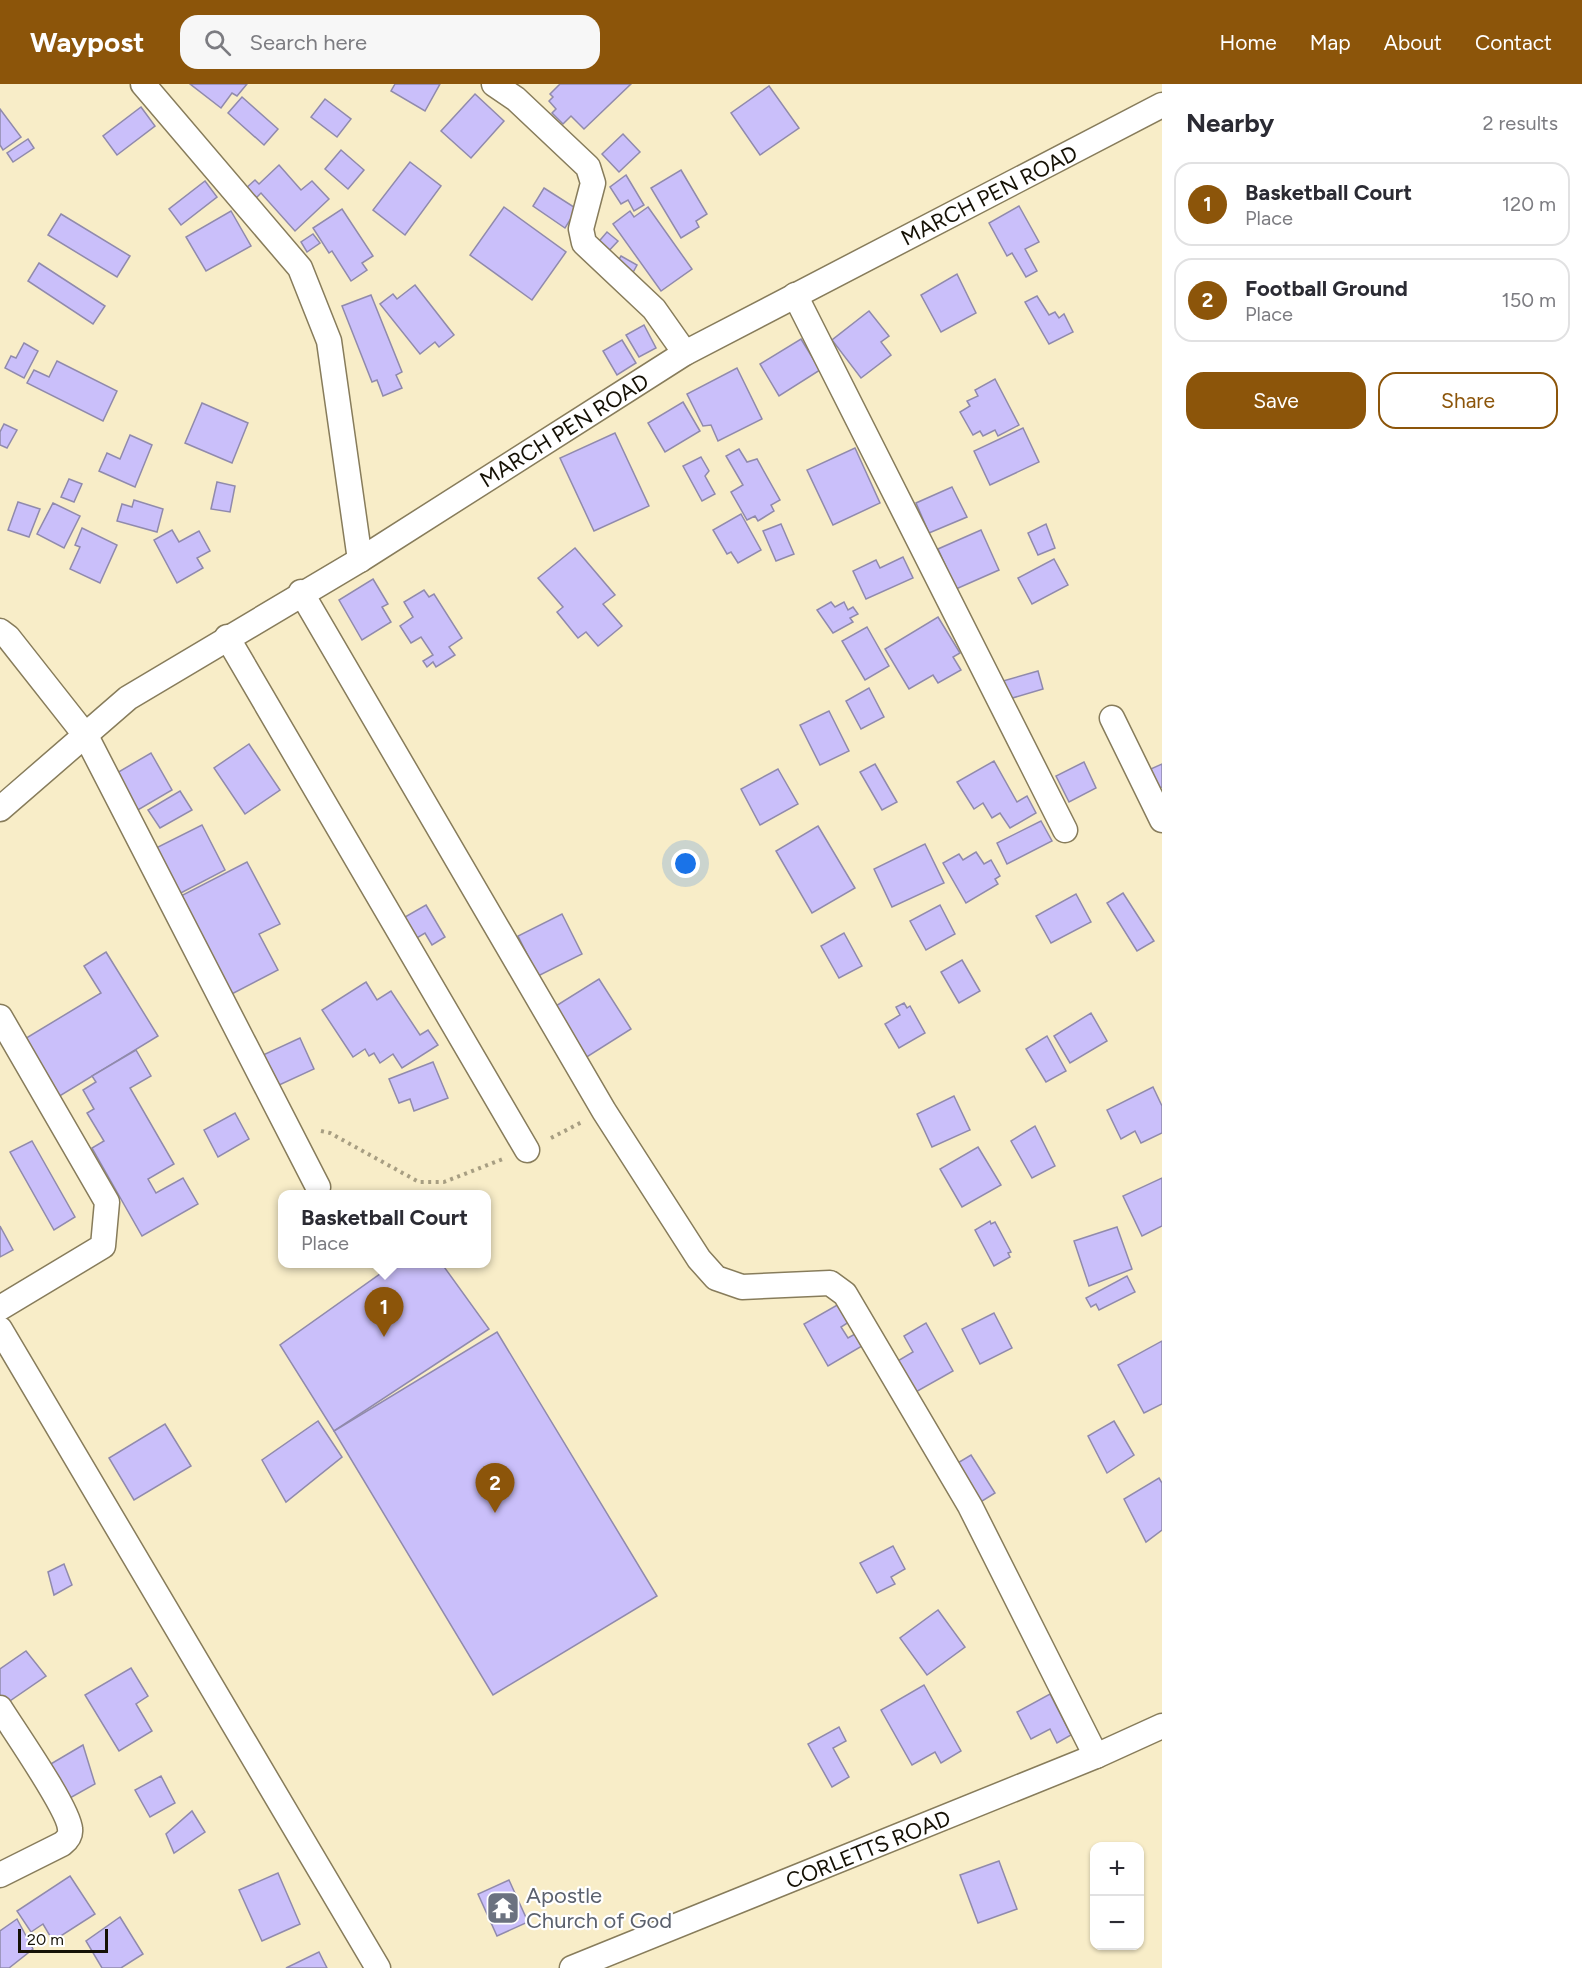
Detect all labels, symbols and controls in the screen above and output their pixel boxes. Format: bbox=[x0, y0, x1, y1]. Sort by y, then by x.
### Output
search box bbox=[180, 15, 600, 69]
text: Waypost bbox=[30, 25, 144, 59]
icon: search bbox=[201, 26, 234, 59]
text: Search here bbox=[249, 29, 367, 56]
text: Home bbox=[1220, 30, 1277, 55]
text: Map bbox=[1310, 30, 1351, 55]
text: About bbox=[1384, 30, 1442, 55]
text: Contact bbox=[1475, 30, 1552, 55]
text: Nearby bbox=[1186, 107, 1274, 139]
text: 2 results bbox=[1482, 111, 1558, 135]
street label: MARCH PEN ROAD bbox=[897, 139, 1082, 252]
text: Basketball Court bbox=[1245, 179, 1412, 206]
text: 1 bbox=[1203, 192, 1212, 216]
text: 120 m bbox=[1502, 192, 1556, 216]
text: Place bbox=[1245, 206, 1293, 230]
text: Football Ground bbox=[1245, 275, 1408, 302]
text: 2 bbox=[1202, 288, 1213, 312]
text: 150 m bbox=[1501, 288, 1556, 312]
text: Place bbox=[1245, 302, 1293, 326]
street label: MARCH PEN ROAD bbox=[475, 368, 654, 493]
button: Save bbox=[1186, 372, 1366, 429]
button: Share bbox=[1378, 372, 1558, 429]
your location bbox=[671, 849, 700, 878]
popup bbox=[278, 1190, 491, 1268]
text: Basketball Court bbox=[301, 1204, 468, 1231]
text: Place bbox=[301, 1231, 349, 1255]
pin: 1 bbox=[364, 1288, 404, 1337]
pin: 2 bbox=[476, 1464, 514, 1513]
street label: CORLETTS ROAD bbox=[782, 1804, 955, 1895]
map controls bbox=[1090, 1842, 1144, 1950]
button: + bbox=[1090, 1842, 1144, 1896]
place label: Apostle Church of God bbox=[526, 1882, 672, 1934]
temple icon: Apostle Church of God bbox=[485, 1890, 521, 1926]
button: − bbox=[1090, 1896, 1144, 1950]
scale bar bbox=[18, 1926, 108, 1954]
text: 20 m bbox=[27, 1930, 64, 1949]

